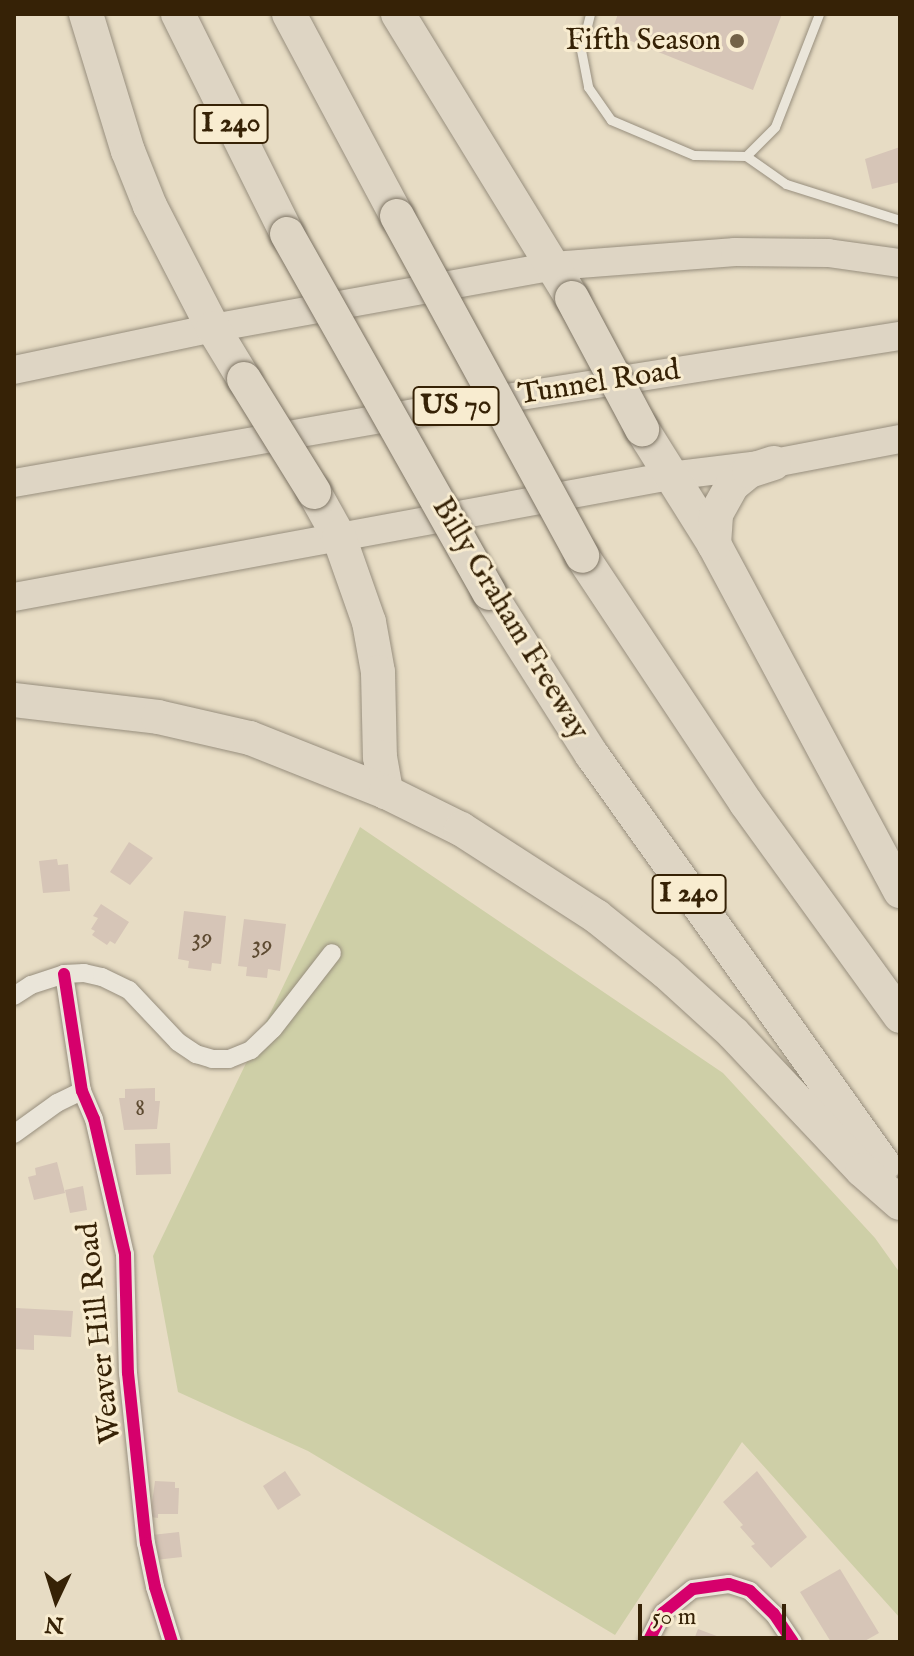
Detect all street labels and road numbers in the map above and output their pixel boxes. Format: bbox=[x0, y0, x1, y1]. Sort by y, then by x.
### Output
road number: I 240 bbox=[193, 100, 269, 148]
street label: Tunnel Road bbox=[516, 352, 682, 414]
road number: US 70 bbox=[412, 382, 500, 430]
street label: Billy Graham Freeway bbox=[423, 491, 597, 747]
road number: I 240 bbox=[651, 870, 727, 918]
street label: Weaver Hill Road bbox=[70, 1220, 130, 1446]

